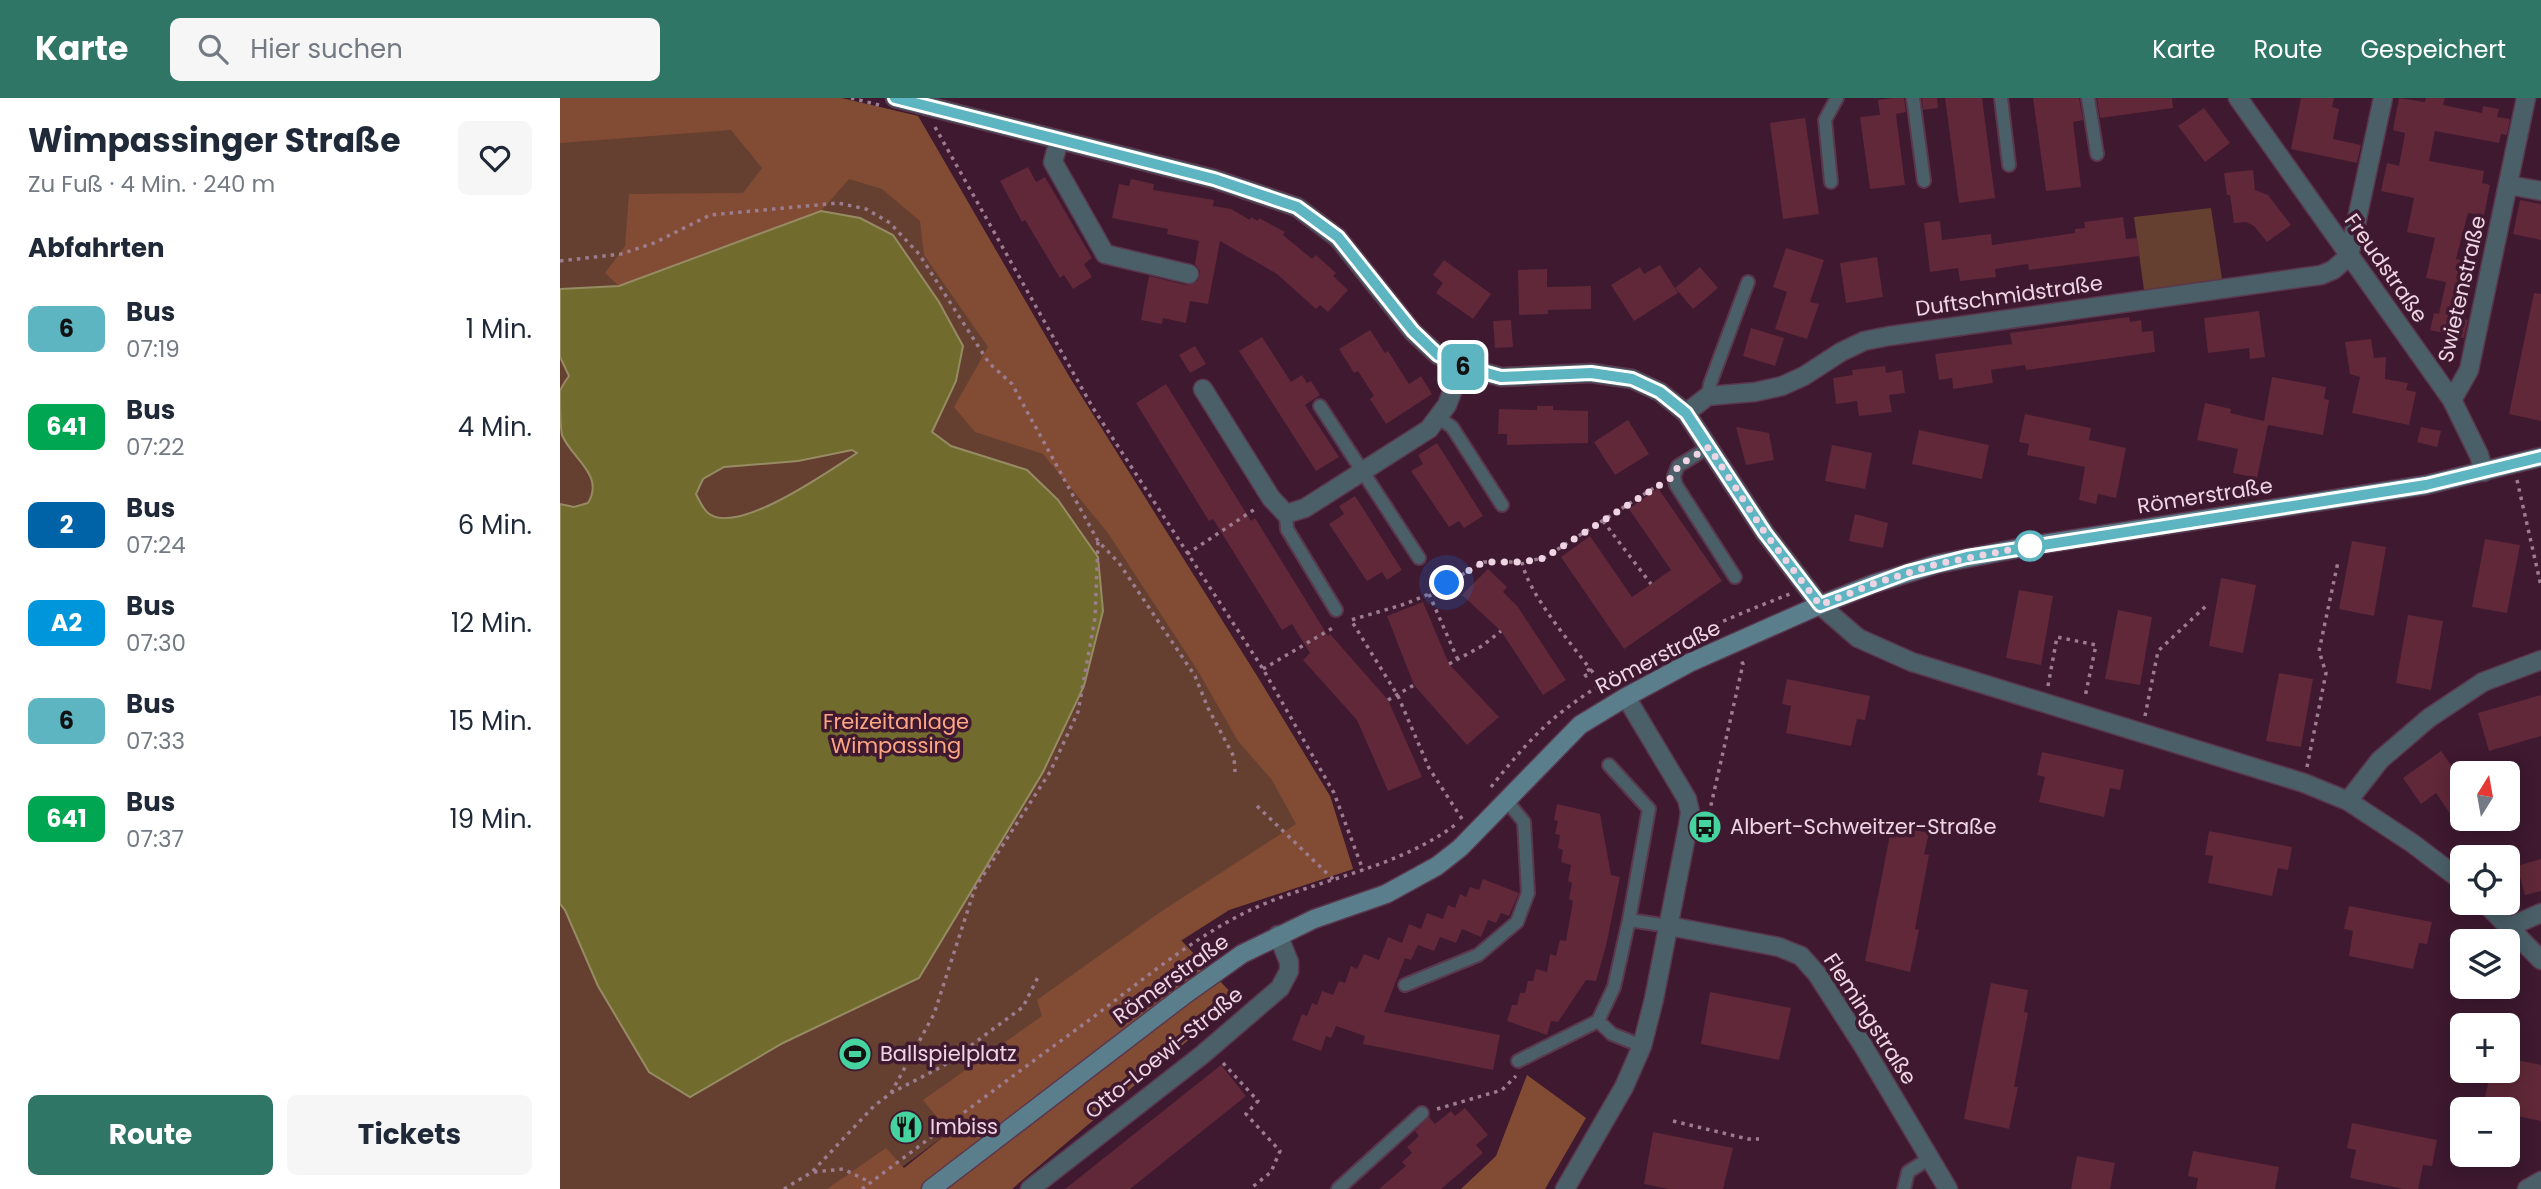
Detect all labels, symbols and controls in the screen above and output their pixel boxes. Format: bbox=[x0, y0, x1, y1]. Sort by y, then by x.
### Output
search box bbox=[170, 18, 660, 81]
text: Karte bbox=[35, 25, 128, 72]
icon: search bbox=[194, 30, 232, 68]
text: Hier suchen bbox=[250, 31, 403, 67]
text: Karte bbox=[2152, 33, 2215, 66]
text: Route bbox=[2253, 33, 2322, 66]
text: Gespeichert bbox=[2360, 33, 2506, 66]
text: Wimpassinger Straße bbox=[28, 117, 401, 164]
button: heart bbox=[458, 121, 532, 195]
text: Zu Fuß · 4 Min. · 240 m bbox=[28, 168, 275, 200]
street label: Freudstraße bbox=[2338, 207, 2435, 328]
street label: Swietenstraße bbox=[2431, 213, 2492, 365]
text: Abfahrten bbox=[28, 230, 165, 266]
street label: Duftschmidstraße bbox=[1913, 268, 2104, 323]
text: Bus bbox=[126, 294, 175, 330]
text: 1 Min. bbox=[466, 311, 532, 347]
text: 6 bbox=[59, 312, 74, 345]
text: 07:19 bbox=[126, 333, 180, 365]
line badge: 6 bbox=[1440, 344, 1486, 390]
text: 6 bbox=[1455, 350, 1471, 383]
text: Bus bbox=[126, 392, 175, 428]
text: 4 Min. bbox=[458, 409, 532, 445]
text: 641 bbox=[46, 410, 87, 443]
text: 07:22 bbox=[126, 431, 184, 463]
street label: Römerstraße bbox=[2135, 470, 2275, 521]
text: Bus bbox=[126, 490, 175, 526]
text: 6 Min. bbox=[458, 507, 532, 543]
text: 2 bbox=[60, 508, 73, 541]
text: 07:24 bbox=[126, 529, 186, 561]
unlabelled marker bbox=[2015, 531, 2045, 561]
your location bbox=[1429, 565, 1464, 600]
text: Bus bbox=[126, 588, 175, 624]
text: 12 Min. bbox=[451, 605, 532, 641]
text: A2 bbox=[51, 606, 82, 639]
street label: Römerstraße bbox=[1590, 613, 1725, 700]
text: 07:30 bbox=[126, 627, 186, 659]
text: Bus bbox=[126, 686, 175, 722]
text: 15 Min. bbox=[450, 703, 532, 739]
text: 6 bbox=[59, 704, 74, 737]
park label: Freizeitanlage Wimpassing bbox=[823, 707, 969, 760]
text: 07:33 bbox=[126, 725, 185, 757]
north arrow bbox=[2450, 761, 2520, 831]
map controls bbox=[2450, 761, 2520, 1167]
text: Bus bbox=[126, 784, 175, 820]
text: 19 Min. bbox=[449, 801, 532, 837]
text: 641 bbox=[46, 802, 87, 835]
bus stop icon: Albert-Schweitzer-Straße bbox=[1686, 808, 1724, 846]
place label: Albert-Schweitzer-Straße bbox=[1730, 812, 1996, 841]
text: 07:37 bbox=[126, 823, 184, 855]
button: locate bbox=[2450, 845, 2520, 915]
street label: Römerstraße bbox=[1107, 927, 1235, 1030]
button: layers bbox=[2450, 929, 2520, 999]
street label: Flemingstraße bbox=[1817, 947, 1924, 1090]
street label: Otto-Loewi-Straße bbox=[1079, 980, 1249, 1125]
button: + bbox=[2450, 1013, 2520, 1083]
sports icon: Ballspielplatz bbox=[836, 1035, 874, 1073]
place label: Ballspielplatz bbox=[880, 1039, 1017, 1068]
button: Route bbox=[28, 1095, 273, 1175]
button: Tickets bbox=[287, 1095, 532, 1175]
button: − bbox=[2450, 1097, 2520, 1167]
restaurant icon: Imbiss bbox=[887, 1108, 925, 1146]
place label: Imbiss bbox=[930, 1112, 998, 1141]

